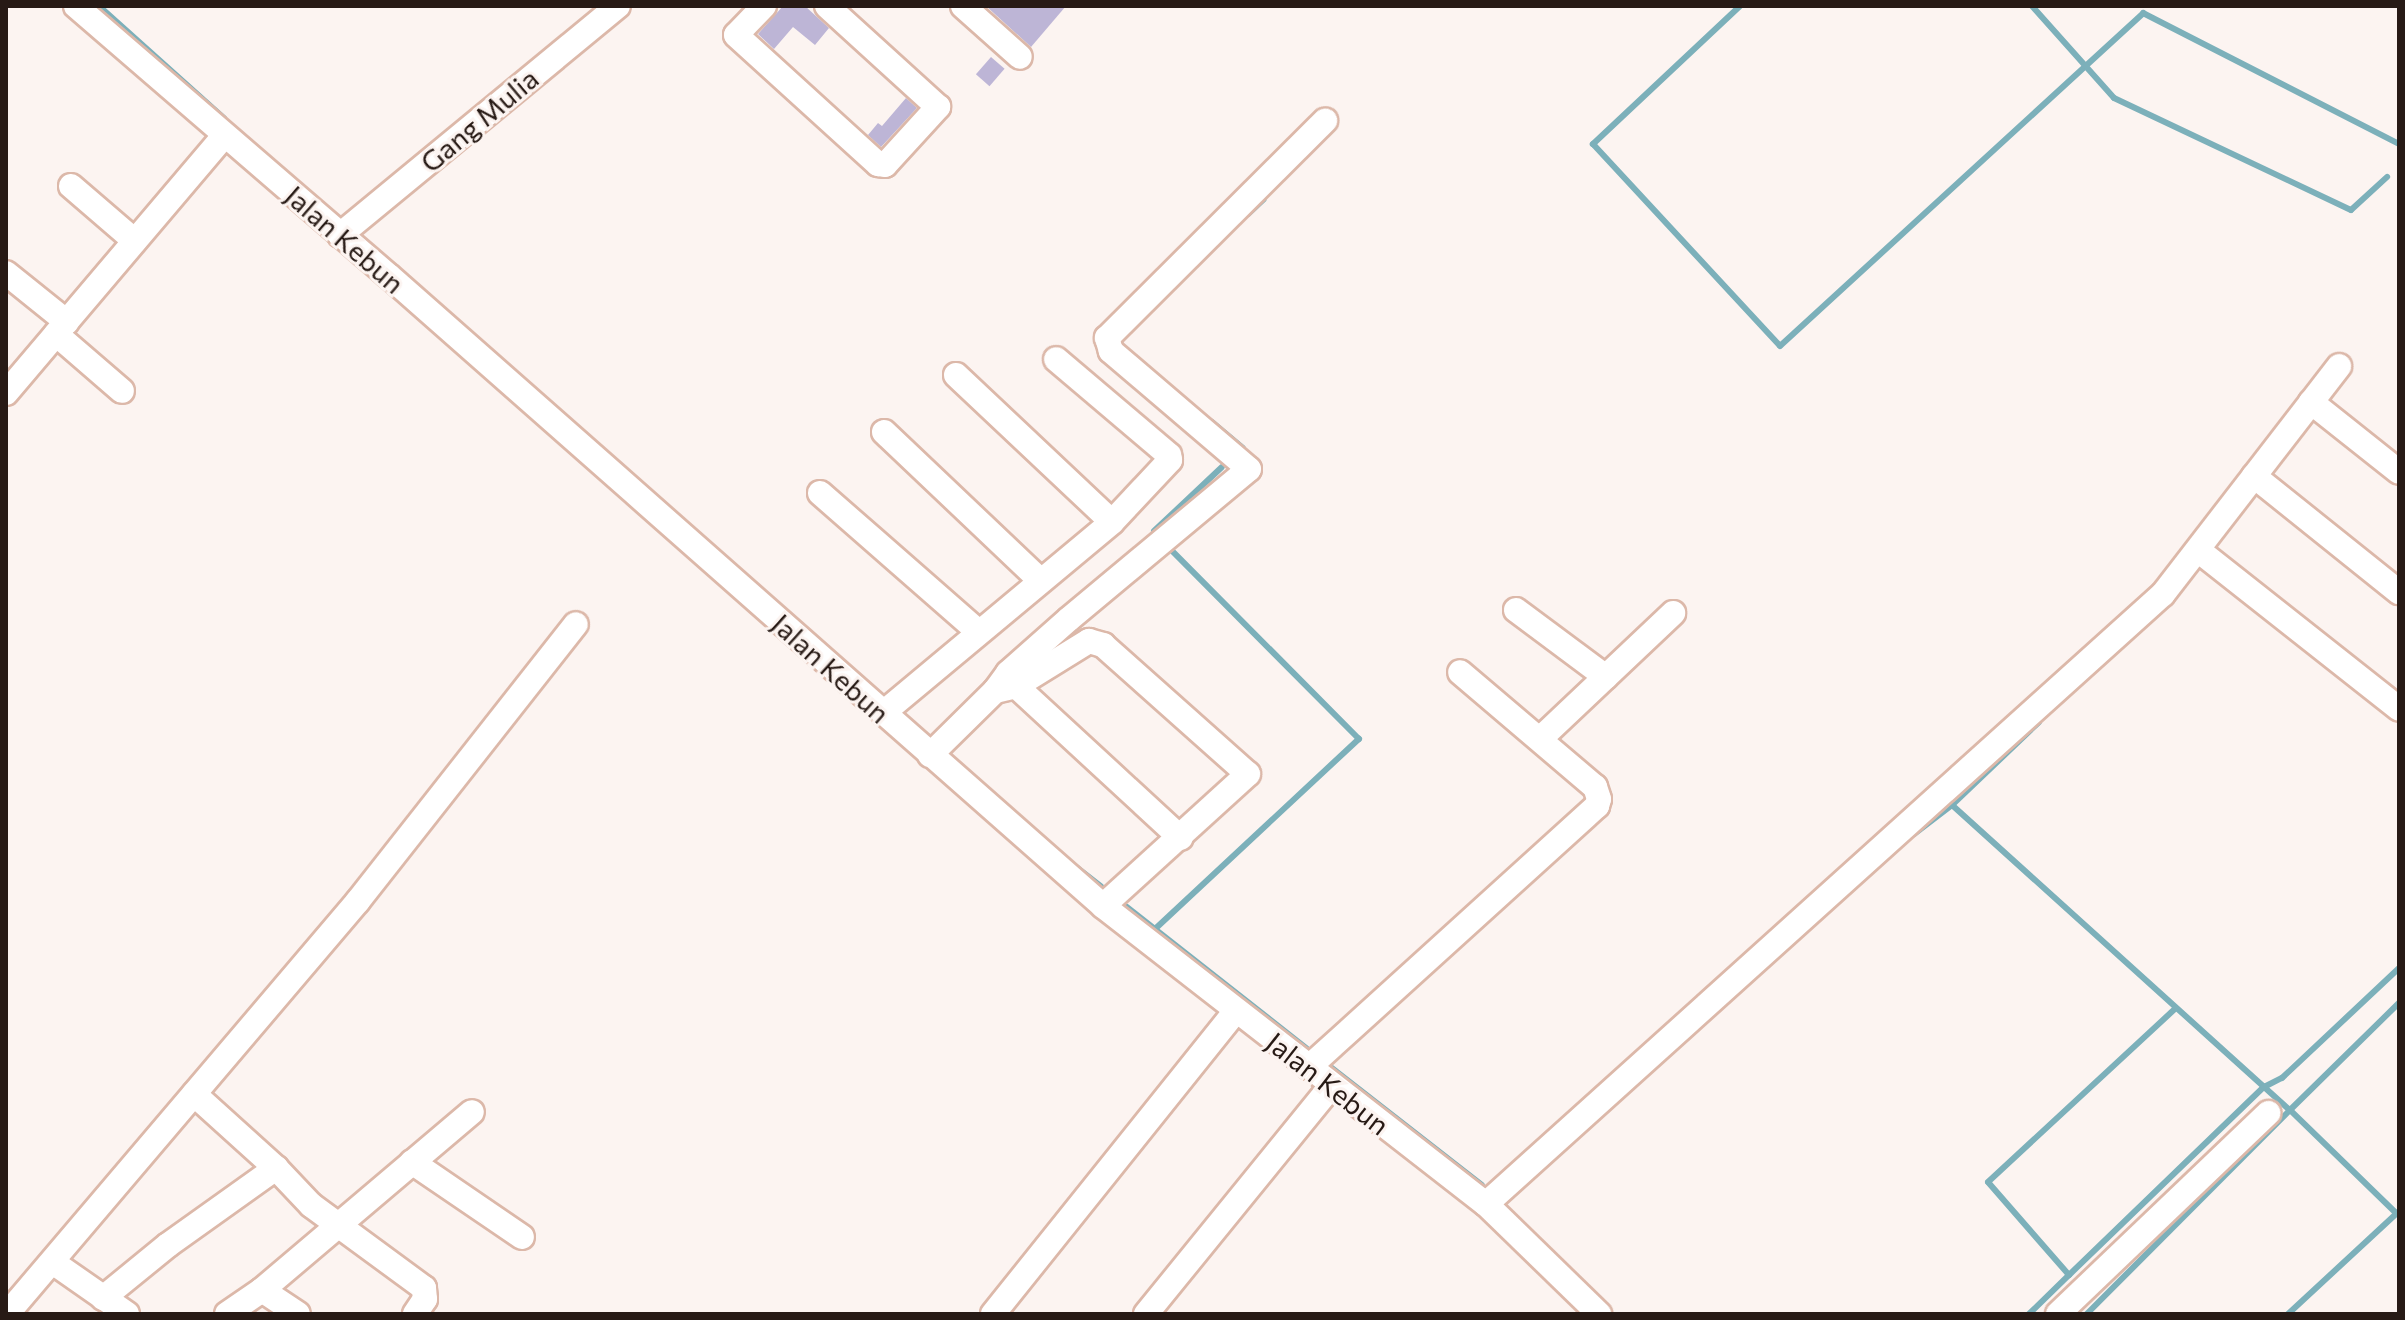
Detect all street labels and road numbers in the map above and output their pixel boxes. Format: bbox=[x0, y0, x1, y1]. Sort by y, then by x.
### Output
street label: Gang Mulia bbox=[413, 61, 545, 179]
street label: Jalan Kebun bbox=[279, 178, 411, 300]
street label: Jalan Kebun bbox=[765, 606, 897, 730]
street label: Jalan Kebun bbox=[1260, 1025, 1396, 1141]

